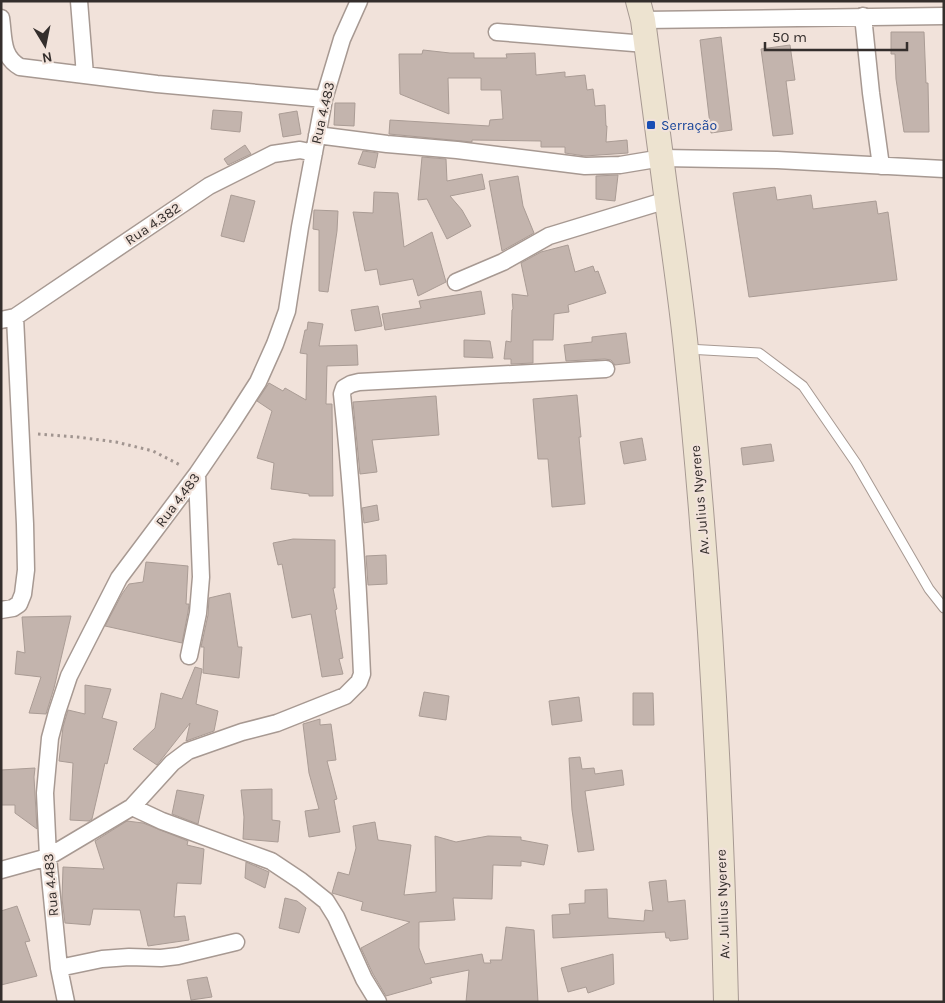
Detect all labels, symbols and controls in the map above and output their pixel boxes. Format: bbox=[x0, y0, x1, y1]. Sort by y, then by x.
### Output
north arrow bbox=[20, 20, 70, 70]
scale bar bbox=[765, 20, 908, 52]
text: 50 m bbox=[772, 28, 807, 46]
text: N bbox=[41, 48, 54, 67]
street label: Rua 4.483 bbox=[308, 80, 338, 146]
place label: Serração bbox=[661, 117, 717, 134]
marker: Serração bbox=[645, 119, 657, 131]
street label: Rua 4.382 bbox=[122, 199, 184, 249]
street label: Av. Julius Nyerere bbox=[687, 445, 713, 555]
street label: Rua 4.483 bbox=[152, 470, 204, 530]
street label: Av. Julius Nyerere bbox=[713, 849, 733, 959]
street label: Rua 4.483 bbox=[40, 853, 62, 917]

